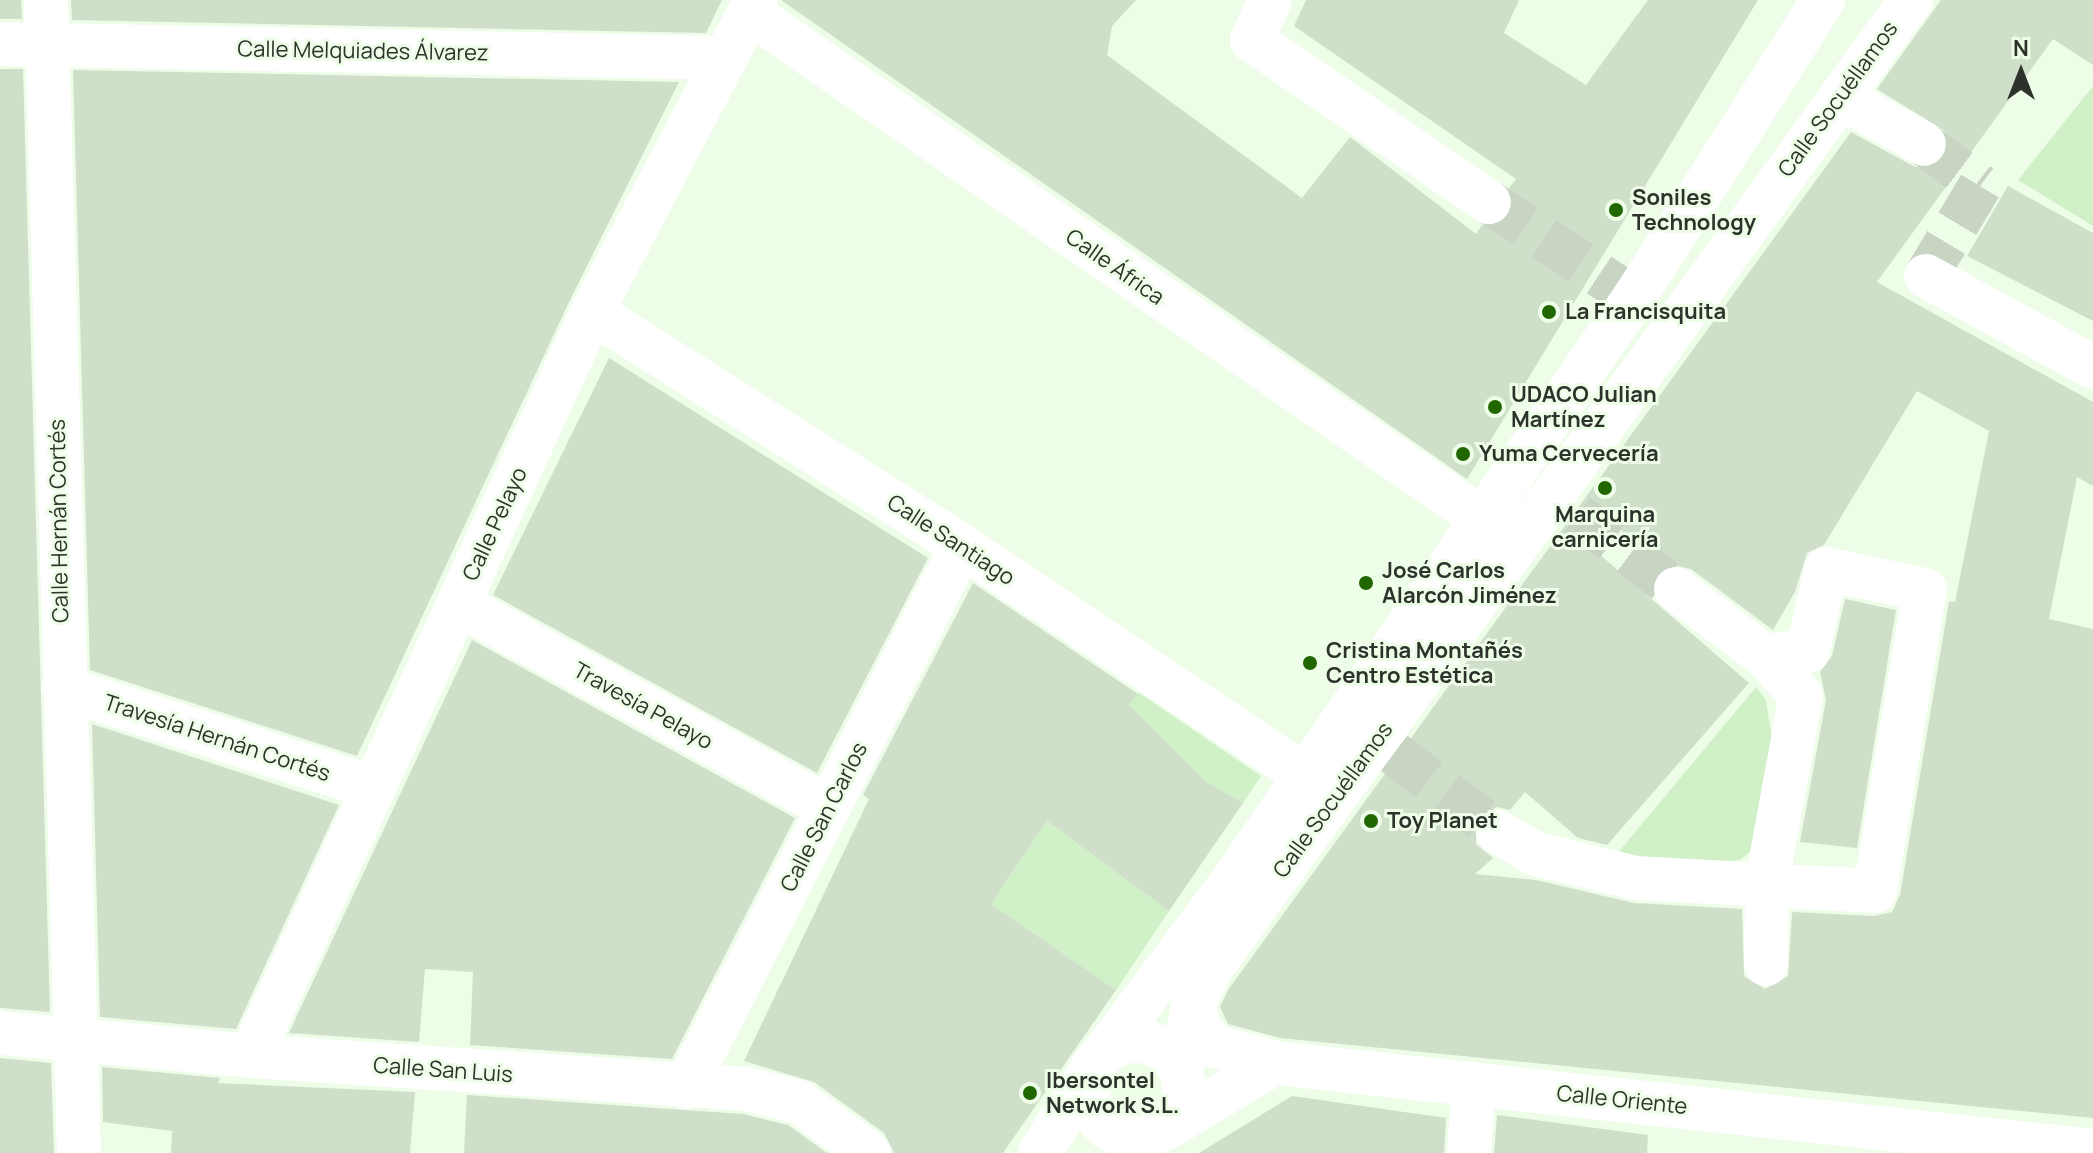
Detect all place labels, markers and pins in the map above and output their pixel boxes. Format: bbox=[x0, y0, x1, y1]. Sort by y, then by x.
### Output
place label: Soniles Technology bbox=[1632, 184, 1756, 236]
marker: Soniles Technology bbox=[1607, 201, 1625, 219]
place label: La Francisquita bbox=[1565, 299, 1726, 325]
marker: La Francisquita bbox=[1540, 303, 1558, 321]
place label: UDACO Julian Martínez bbox=[1511, 381, 1657, 432]
marker: UDACO Julian Martínez bbox=[1486, 398, 1504, 416]
place label: Yuma Cervecería bbox=[1479, 441, 1659, 467]
marker: Yuma Cervecería bbox=[1454, 445, 1472, 463]
marker: Marquina carnicería bbox=[1596, 479, 1614, 497]
place label: Marquina carnicería bbox=[1551, 501, 1659, 552]
place label: José Carlos Alarcón Jiménez bbox=[1382, 557, 1557, 608]
marker: José Carlos Alarcón Jiménez bbox=[1357, 574, 1375, 592]
place label: Cristina Montañés Centro Estética bbox=[1326, 637, 1523, 688]
marker: Cristina Montañés Centro Estética bbox=[1301, 654, 1319, 672]
place label: Toy Planet bbox=[1387, 808, 1498, 834]
marker: Toy Planet bbox=[1362, 812, 1380, 830]
place label: Ibersontel Network S.L. bbox=[1046, 1067, 1179, 1118]
marker: Ibersontel Network S.L. bbox=[1021, 1084, 1039, 1102]

